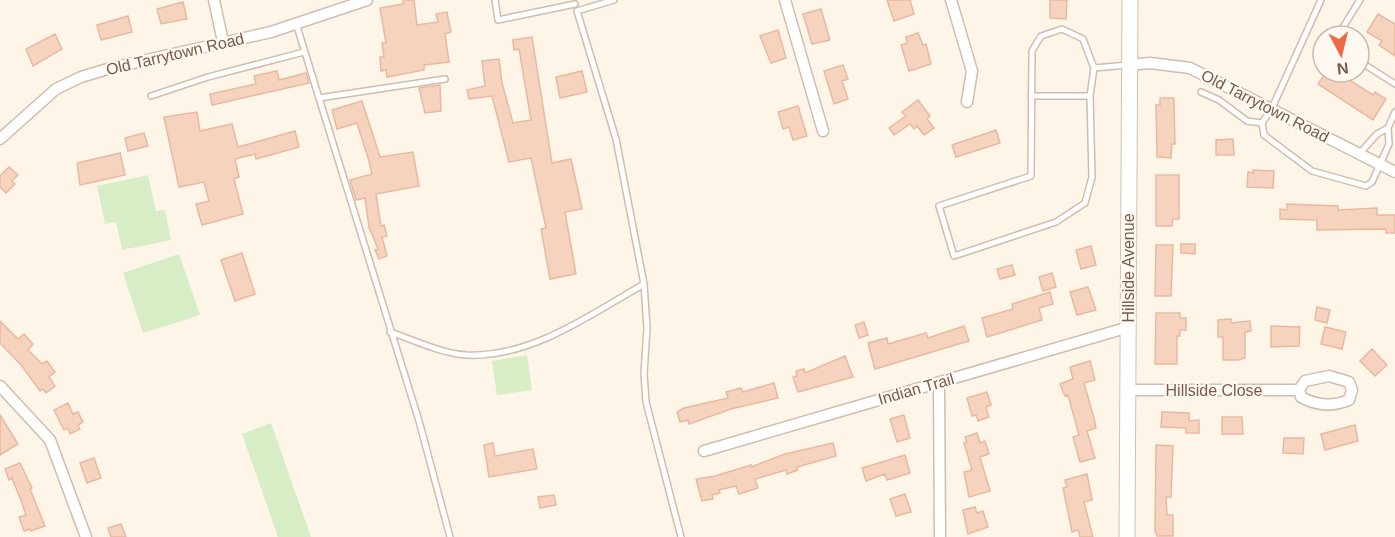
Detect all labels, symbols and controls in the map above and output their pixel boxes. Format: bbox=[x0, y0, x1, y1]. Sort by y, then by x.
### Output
north arrow bbox=[1311, 24, 1371, 84]
street label: Old Tarrytown Road bbox=[104, 30, 246, 78]
text: N bbox=[1336, 59, 1350, 78]
street label: Old Tarrytown Road bbox=[1198, 66, 1332, 146]
street label: Hillside Avenue bbox=[1120, 213, 1137, 323]
street label: Indian Trail bbox=[876, 370, 956, 408]
street label: Hillside Close bbox=[1166, 382, 1263, 399]

